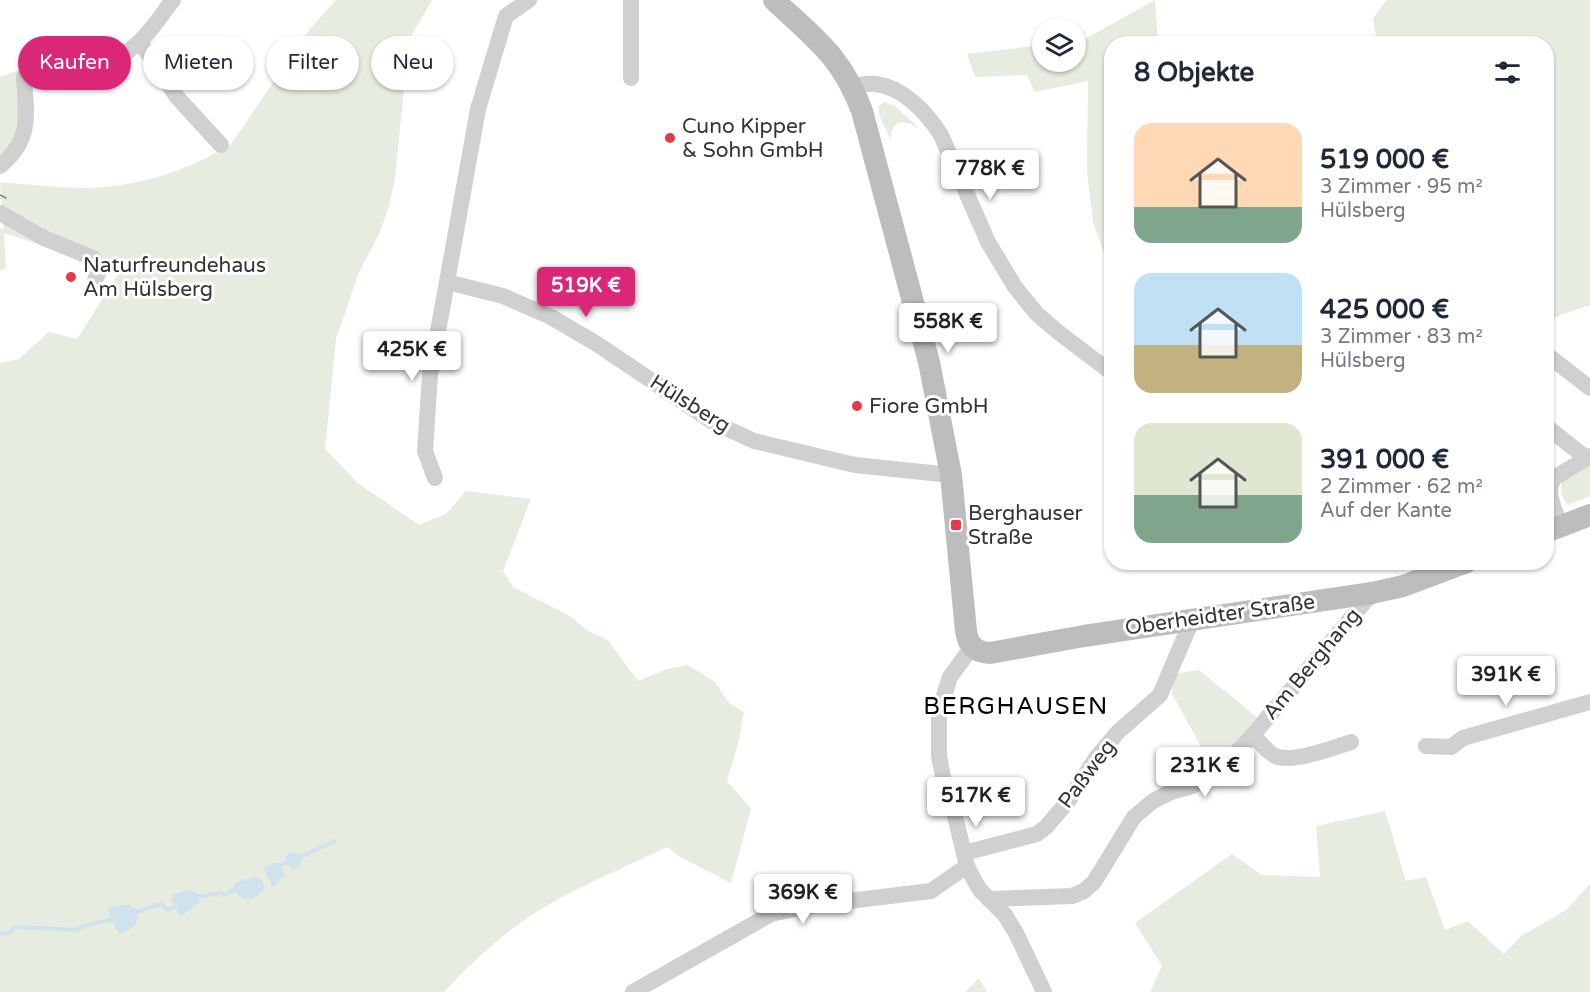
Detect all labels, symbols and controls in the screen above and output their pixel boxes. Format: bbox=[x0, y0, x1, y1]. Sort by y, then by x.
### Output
map controls bbox=[1032, 18, 1086, 72]
button: layers bbox=[1032, 18, 1086, 72]
chip: Kaufen bbox=[18, 36, 131, 90]
chip: Mieten bbox=[143, 36, 254, 90]
chip: Filter bbox=[266, 36, 359, 90]
chip: Neu bbox=[371, 36, 454, 90]
icon: filters bbox=[1491, 56, 1524, 89]
text: 8 Objekte bbox=[1134, 57, 1254, 88]
place label: Cuno Kipper & Sohn GmbH bbox=[682, 114, 824, 163]
marker: Cuno Kipper & Sohn GmbH bbox=[663, 131, 677, 145]
text: 519 000 € bbox=[1320, 144, 1449, 175]
icon: home bbox=[1182, 147, 1254, 219]
pin: 778K € bbox=[941, 150, 1039, 201]
text: 778K € bbox=[955, 157, 1025, 181]
text: 3 Zimmer · 95 m² bbox=[1320, 175, 1483, 199]
text: Hülsberg bbox=[1320, 199, 1406, 223]
place label: Naturfreundehaus Am Hülsberg bbox=[83, 253, 266, 302]
pin: 519K € bbox=[537, 267, 635, 318]
marker: Naturfreundehaus Am Hülsberg bbox=[64, 270, 78, 284]
text: 519K € bbox=[551, 274, 621, 298]
text: 425 000 € bbox=[1320, 294, 1449, 325]
icon: home bbox=[1182, 297, 1254, 369]
pin: 558K € bbox=[899, 303, 997, 354]
text: 558K € bbox=[913, 310, 983, 334]
text: 3 Zimmer · 83 m² bbox=[1320, 325, 1483, 349]
pin: 425K € bbox=[363, 331, 461, 382]
text: 425K € bbox=[377, 338, 447, 362]
text: Hülsberg bbox=[1320, 349, 1406, 373]
street label: Hülsberg bbox=[645, 370, 735, 438]
place label: Fiore GmbH bbox=[869, 394, 989, 419]
marker: Fiore GmbH bbox=[850, 399, 864, 413]
text: 391 000 € bbox=[1320, 444, 1449, 475]
icon: home bbox=[1182, 447, 1254, 519]
text: 2 Zimmer · 62 m² bbox=[1320, 475, 1483, 499]
text: Auf der Kante bbox=[1320, 499, 1452, 523]
place label: Berghauser Straße bbox=[968, 501, 1083, 550]
marker: Berghauser Straße bbox=[949, 518, 963, 532]
street label: Oberheidter Straße bbox=[1123, 589, 1317, 641]
street label: Am Berghang bbox=[1258, 603, 1366, 725]
pin: 391K € bbox=[1457, 656, 1555, 707]
text: 391K € bbox=[1471, 663, 1541, 687]
district label: BERGHAUSEN bbox=[923, 692, 1109, 721]
street label: Paßweg bbox=[1053, 735, 1121, 813]
pin: 231K € bbox=[1156, 747, 1254, 798]
text: 231K € bbox=[1170, 754, 1240, 778]
pin: 517K € bbox=[927, 777, 1025, 828]
text: 517K € bbox=[941, 784, 1011, 808]
pin: 369K € bbox=[754, 874, 852, 925]
text: 369K € bbox=[768, 881, 838, 905]

